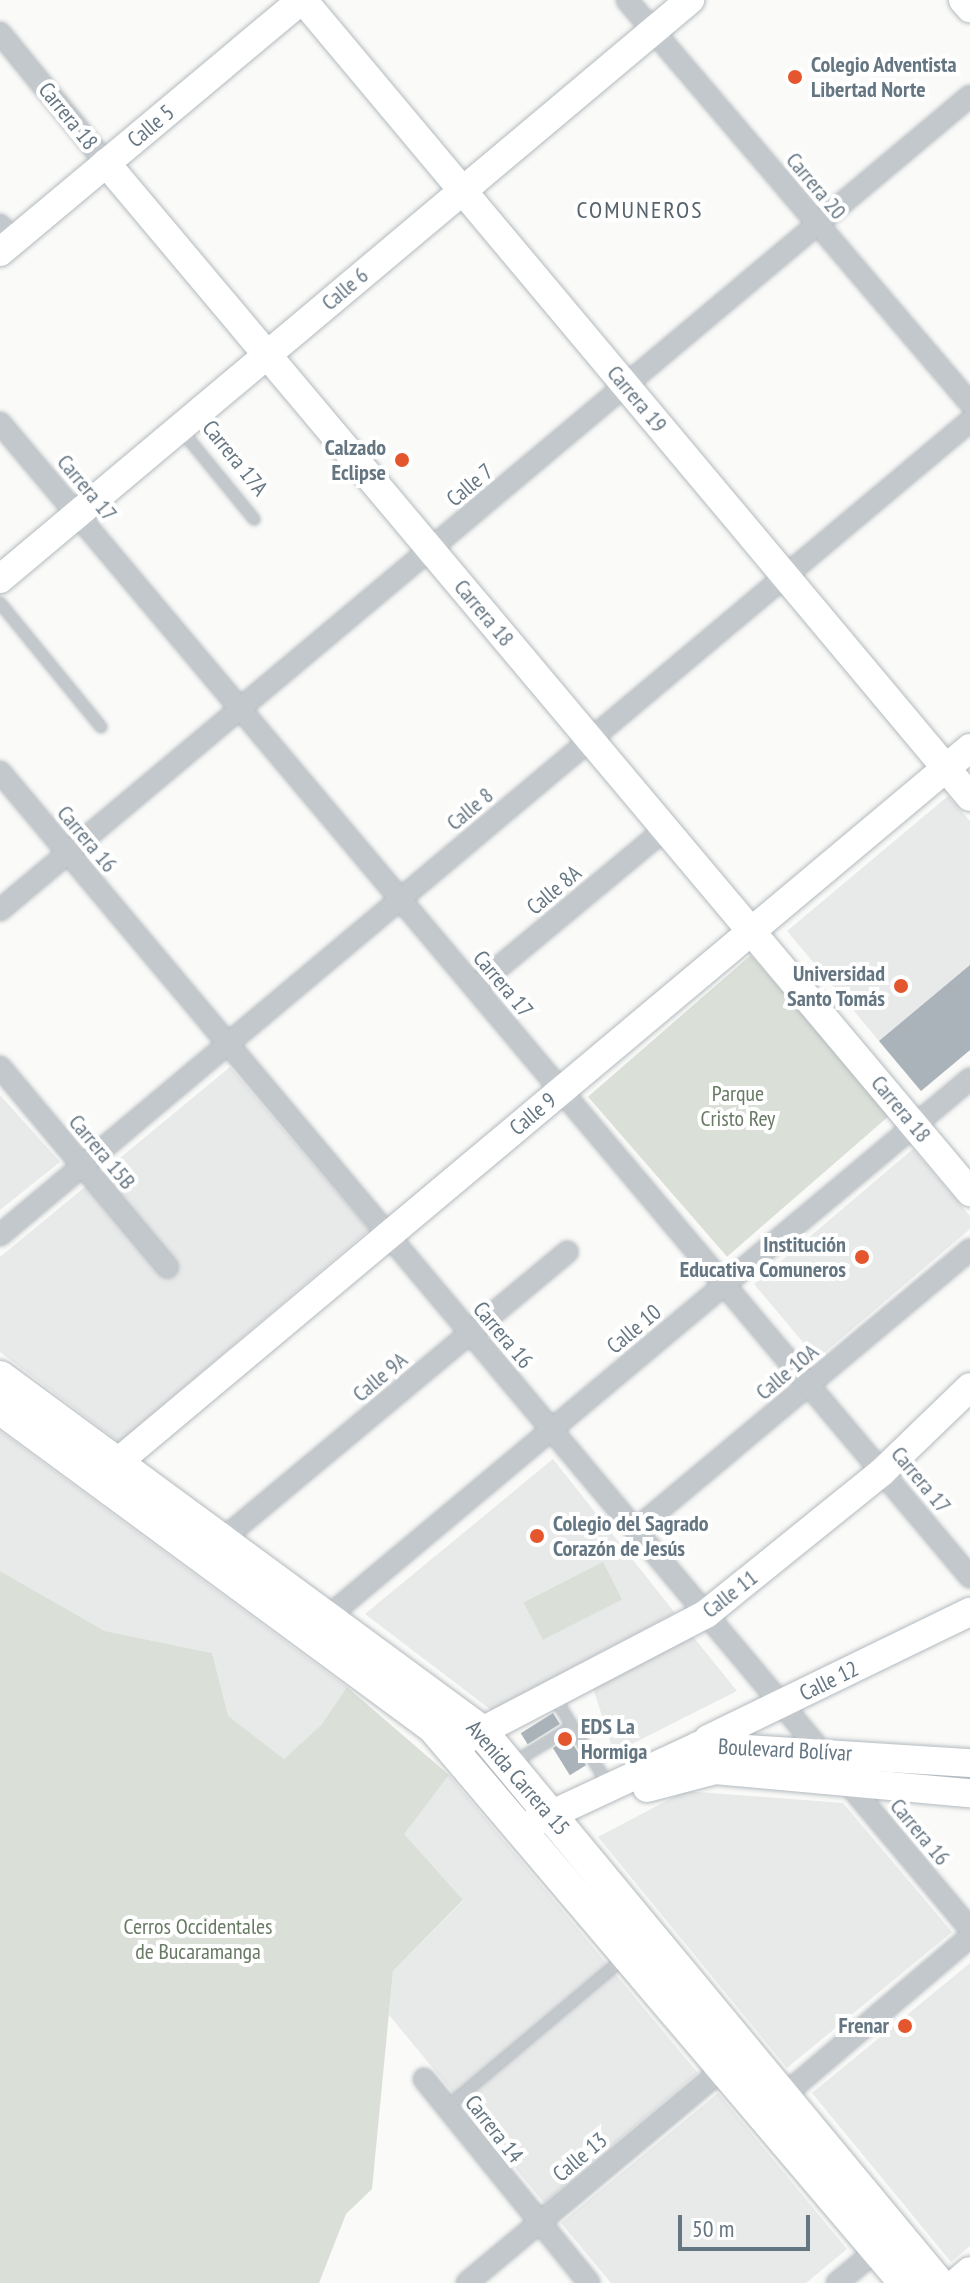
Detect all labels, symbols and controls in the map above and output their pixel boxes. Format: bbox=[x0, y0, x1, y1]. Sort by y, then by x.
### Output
place label: Colegio Adventista Libertad Norte bbox=[811, 51, 957, 102]
marker: Colegio Adventista Libertad Norte bbox=[786, 68, 804, 86]
street label: Carrera 18 bbox=[33, 77, 103, 155]
street label: Calle 5 bbox=[122, 99, 180, 153]
street label: Carrera 20 bbox=[780, 147, 852, 225]
district label: COMUNEROS bbox=[577, 196, 703, 224]
street label: Calle 6 bbox=[316, 262, 374, 316]
street label: Carrera 19 bbox=[601, 360, 673, 438]
street label: Carrera 17A bbox=[197, 415, 273, 501]
place label: Calzado Eclipse bbox=[325, 434, 386, 486]
street label: Carrera 17 bbox=[51, 449, 123, 527]
marker: Calzado Eclipse bbox=[393, 451, 411, 469]
street label: Calle 7 bbox=[441, 458, 499, 512]
street label: Carrera 18 bbox=[448, 574, 520, 652]
street label: Calle 8 bbox=[441, 782, 499, 836]
street label: Carrera 16 bbox=[51, 800, 123, 878]
street label: Calle 8A bbox=[521, 860, 587, 920]
street label: Carrera 17 bbox=[467, 945, 539, 1023]
place label: Universidad Santo Tomás bbox=[786, 960, 885, 1012]
marker: Universidad Santo Tomás bbox=[892, 977, 910, 995]
street label: Carrera 18 bbox=[865, 1070, 937, 1148]
park label: Parque Cristo Rey bbox=[701, 1080, 775, 1132]
street label: Calle 9 bbox=[504, 1087, 562, 1141]
street label: Carrera 15B bbox=[63, 1109, 141, 1195]
place label: Institución Educativa Comuneros bbox=[680, 1231, 846, 1282]
marker: Institución Educativa Comuneros bbox=[853, 1248, 871, 1266]
street label: Carrera 16 bbox=[467, 1296, 539, 1374]
street label: Calle 10 bbox=[602, 1299, 666, 1359]
street label: Calle 10A bbox=[751, 1338, 823, 1406]
street label: Calle 9A bbox=[347, 1347, 413, 1407]
street label: Carrera 17 bbox=[885, 1441, 957, 1519]
place label: Colegio del Sagrado Corazón de Jesús bbox=[553, 1510, 709, 1562]
marker: Colegio del Sagrado Corazón de Jesús bbox=[528, 1527, 546, 1545]
street label: Calle 11 bbox=[697, 1564, 763, 1624]
street label: Calle 12 bbox=[795, 1655, 863, 1707]
place label: EDS La Hormiga bbox=[581, 1713, 647, 1764]
street label: Avenida Carrera 15 bbox=[461, 1715, 575, 1841]
marker: EDS La Hormiga bbox=[556, 1730, 574, 1748]
street label: Boulevard Bolívar bbox=[717, 1733, 853, 1767]
street label: Carrera 16 bbox=[884, 1793, 956, 1871]
park label: Cerros Occidentales de Bucaramanga bbox=[123, 1913, 273, 1964]
place label: Frenar bbox=[839, 2013, 889, 2039]
marker: Frenar bbox=[896, 2017, 914, 2035]
street label: Carrera 14 bbox=[459, 2090, 529, 2168]
street label: Calle 13 bbox=[548, 2127, 612, 2187]
scale bar bbox=[682, 2199, 814, 2249]
text: 50 m bbox=[692, 2213, 734, 2244]

